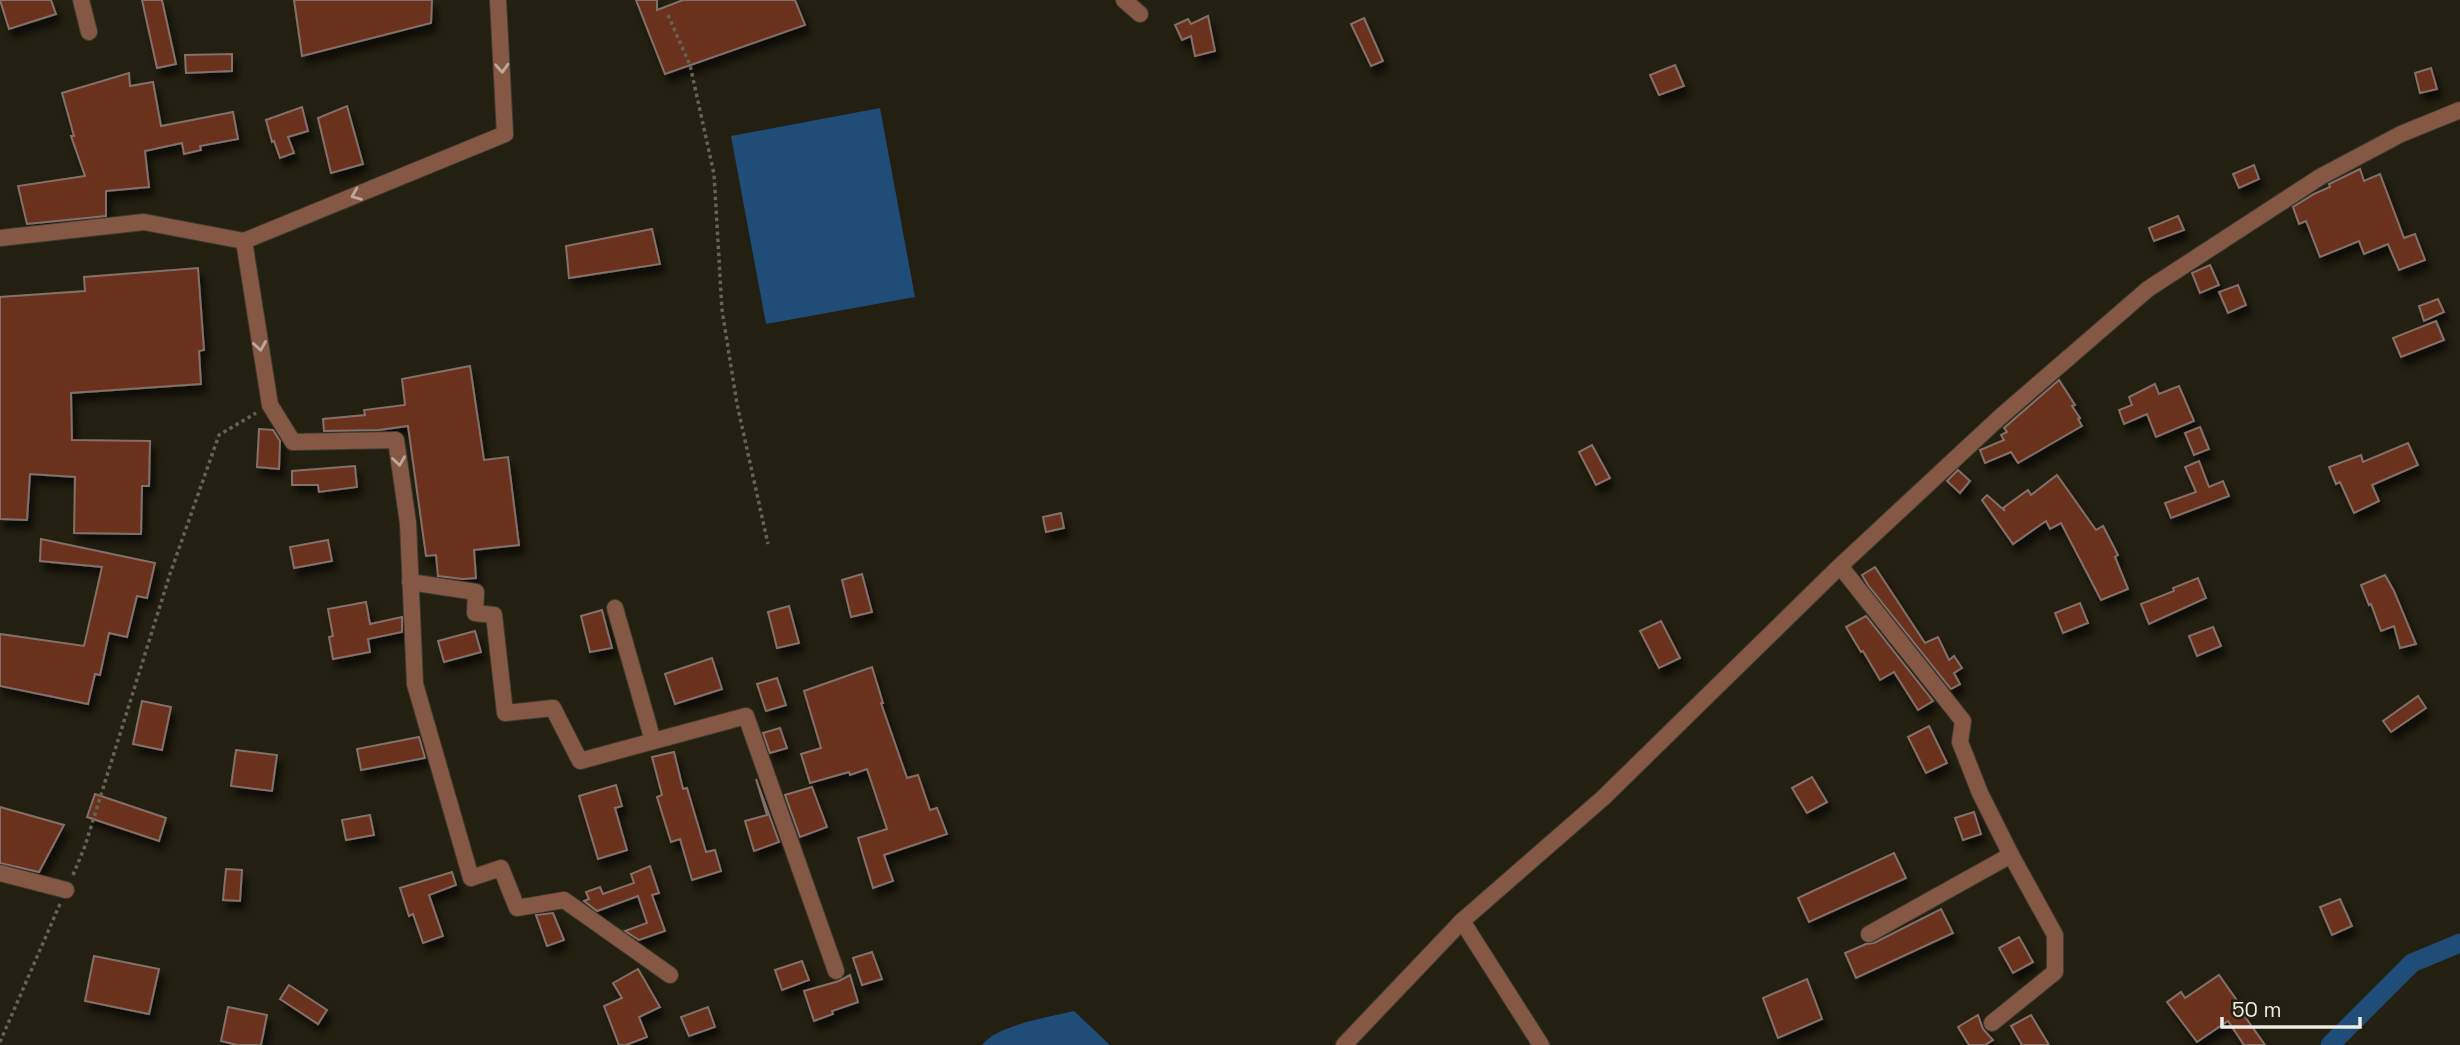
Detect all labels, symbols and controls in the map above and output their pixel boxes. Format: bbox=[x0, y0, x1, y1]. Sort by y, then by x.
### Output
one-way arrow bbox=[494, 63, 509, 74]
one-way arrow bbox=[351, 187, 363, 201]
one-way arrow bbox=[253, 340, 268, 352]
one-way arrow bbox=[391, 455, 406, 467]
scale bar bbox=[2222, 986, 2360, 1030]
text: 50 m bbox=[2232, 996, 2282, 1023]

